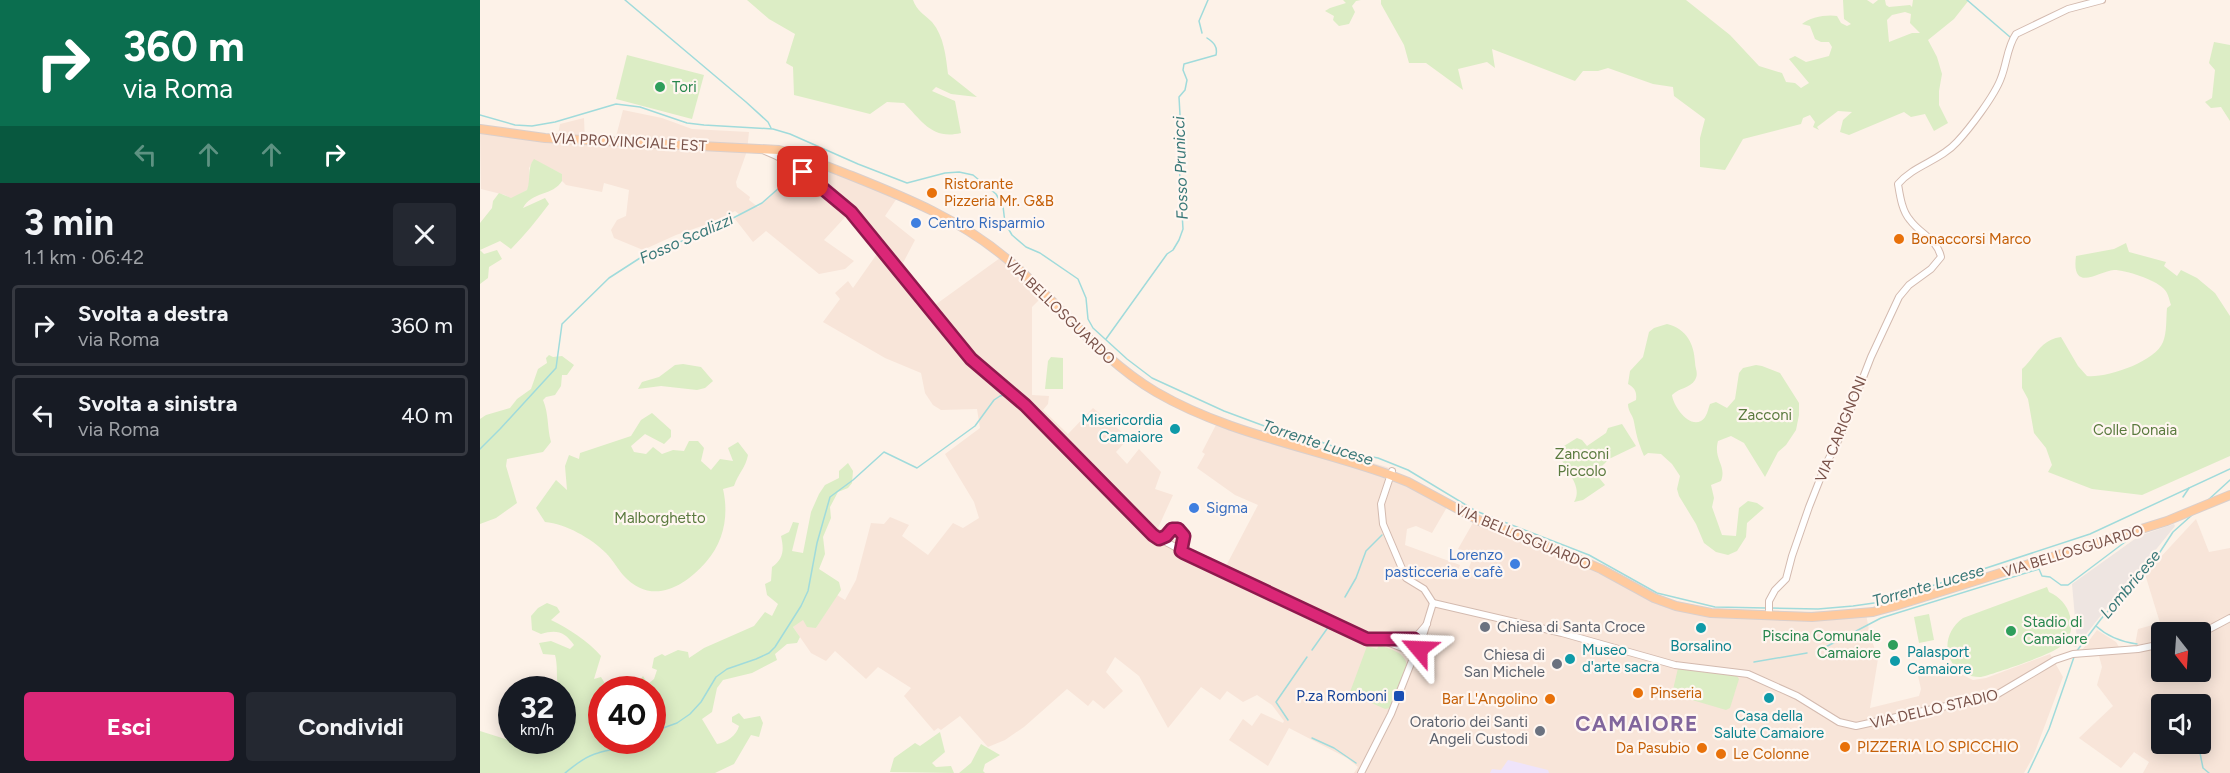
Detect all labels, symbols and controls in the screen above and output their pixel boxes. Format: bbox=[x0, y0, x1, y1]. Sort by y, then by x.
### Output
text: 360 m bbox=[123, 21, 245, 72]
icon: right bbox=[24, 24, 102, 102]
text: via Roma bbox=[123, 72, 233, 105]
place label: Tori bbox=[672, 78, 697, 96]
marker: Tori bbox=[653, 80, 667, 94]
water label: Fosso Prunicci bbox=[1169, 116, 1192, 220]
street label: VIA PROVINCIALE EST bbox=[551, 129, 708, 155]
icon: left bbox=[129, 138, 162, 171]
icon: ahead bbox=[192, 138, 225, 171]
icon: ahead bbox=[255, 138, 288, 171]
icon: right bbox=[318, 138, 351, 171]
pin bbox=[777, 146, 828, 197]
icon: arrive bbox=[786, 155, 819, 188]
place label: Ristorante Pizzeria Mr. G&B bbox=[944, 175, 1054, 210]
marker: Ristorante Pizzeria Mr. G&B bbox=[925, 186, 939, 200]
text: 3 min bbox=[24, 201, 114, 244]
button: close bbox=[393, 203, 456, 266]
water label: Fosso Scalizzi bbox=[636, 209, 736, 268]
place label: Centro Risparmio bbox=[928, 214, 1045, 232]
marker: Centro Risparmio bbox=[909, 216, 923, 230]
place label: Bonaccorsi Marco bbox=[1911, 230, 2032, 248]
marker: Bonaccorsi Marco bbox=[1892, 232, 1906, 246]
text: 1.1 km · 06:42 bbox=[24, 245, 144, 269]
street label: VIA BELLOSGUARDO bbox=[1001, 254, 1119, 368]
text: Svolta a destra bbox=[78, 300, 228, 327]
icon: right bbox=[27, 309, 60, 342]
text: 360 m bbox=[390, 312, 453, 339]
text: via Roma bbox=[78, 327, 160, 351]
street label: VIA CARIGNONI bbox=[1811, 373, 1871, 485]
text: Svolta a sinistra bbox=[78, 390, 237, 417]
icon: left bbox=[27, 399, 60, 432]
text: 40 m bbox=[401, 402, 453, 429]
park label: Zacconi bbox=[1738, 406, 1792, 424]
place label: Misericordia Camaiore bbox=[1081, 411, 1163, 446]
water label: Torrente Lucese bbox=[1260, 416, 1376, 469]
text: via Roma bbox=[78, 417, 160, 441]
park label: Colle Donaia bbox=[2093, 421, 2177, 439]
marker: Misericordia Camaiore bbox=[1168, 422, 1182, 436]
park label: Zanconi Piccolo bbox=[1555, 445, 1609, 480]
place label: Sigma bbox=[1206, 499, 1248, 517]
street label: VIA BELLOSGUARDO bbox=[1452, 500, 1594, 574]
marker: Sigma bbox=[1187, 501, 1201, 515]
park label: Malborghetto bbox=[614, 509, 706, 527]
street label: VIA BELLOSGUARDO bbox=[2001, 521, 2145, 581]
place label: Lorenzo pasticceria e cafè bbox=[1385, 546, 1503, 581]
water label: Lombricese bbox=[2096, 546, 2165, 622]
marker: Lorenzo pasticceria e cafè bbox=[1508, 557, 1522, 571]
water label: Torrente Lucese bbox=[1870, 560, 1987, 611]
place label: Stadio di Camaiore bbox=[2023, 613, 2087, 648]
position arrow bbox=[1387, 617, 1451, 681]
place label: Chiesa di Santa Croce bbox=[1497, 618, 1645, 636]
marker: Chiesa di Santa Croce bbox=[1478, 620, 1492, 634]
marker: Borsalino bbox=[1694, 621, 1708, 635]
north arrow bbox=[2151, 622, 2211, 682]
map controls bbox=[2151, 622, 2211, 754]
marker: Stadio di Camaiore bbox=[2004, 624, 2018, 638]
place label: Piscina Comunale Camaiore bbox=[1762, 627, 1881, 662]
place label: Borsalino bbox=[1670, 637, 1732, 655]
marker: Piscina Comunale Camaiore bbox=[1886, 638, 1900, 652]
place label: Museo d'arte sacra bbox=[1582, 641, 1660, 676]
place label: Palasport Camaiore bbox=[1907, 643, 1971, 678]
place label: Chiesa di San Michele bbox=[1464, 646, 1545, 681]
marker: Museo d'arte sacra bbox=[1563, 652, 1577, 666]
marker: Palasport Camaiore bbox=[1888, 654, 1902, 668]
marker: Chiesa di San Michele bbox=[1550, 657, 1564, 671]
speed limit sign: 40 bbox=[588, 676, 666, 754]
place label: Pinseria bbox=[1650, 684, 1702, 702]
marker: Pinseria bbox=[1631, 686, 1645, 700]
street label: VIA DELLO STADIO bbox=[1868, 686, 2000, 732]
place label: P.za Romboni bbox=[1296, 687, 1387, 705]
text: 32 bbox=[520, 689, 554, 726]
marker: P.za Romboni bbox=[1392, 689, 1406, 703]
place label: Bar L'Angolino bbox=[1442, 690, 1538, 708]
marker: Casa della Salute Camaiore bbox=[1762, 691, 1776, 705]
button: Esci bbox=[24, 692, 234, 761]
button: Condividi bbox=[246, 692, 456, 761]
marker: Bar L'Angolino bbox=[1543, 692, 1557, 706]
button: sound bbox=[2151, 694, 2211, 754]
place label: Casa della Salute Camaiore bbox=[1714, 707, 1824, 742]
district label: CAMAIORE bbox=[1575, 711, 1699, 736]
place label: Oratorio dei Santi Angeli Custodi bbox=[1410, 713, 1528, 748]
text: km/h bbox=[520, 721, 554, 739]
marker: Oratorio dei Santi Angeli Custodi bbox=[1533, 724, 1547, 738]
place label: PIZZERIA LO SPICCHIO bbox=[1857, 738, 2019, 756]
place label: Da Pasubio bbox=[1616, 739, 1690, 757]
marker: PIZZERIA LO SPICCHIO bbox=[1838, 740, 1852, 754]
marker: Da Pasubio bbox=[1695, 741, 1709, 755]
place label: Le Colonne bbox=[1733, 745, 1809, 763]
marker: Le Colonne bbox=[1714, 747, 1728, 761]

